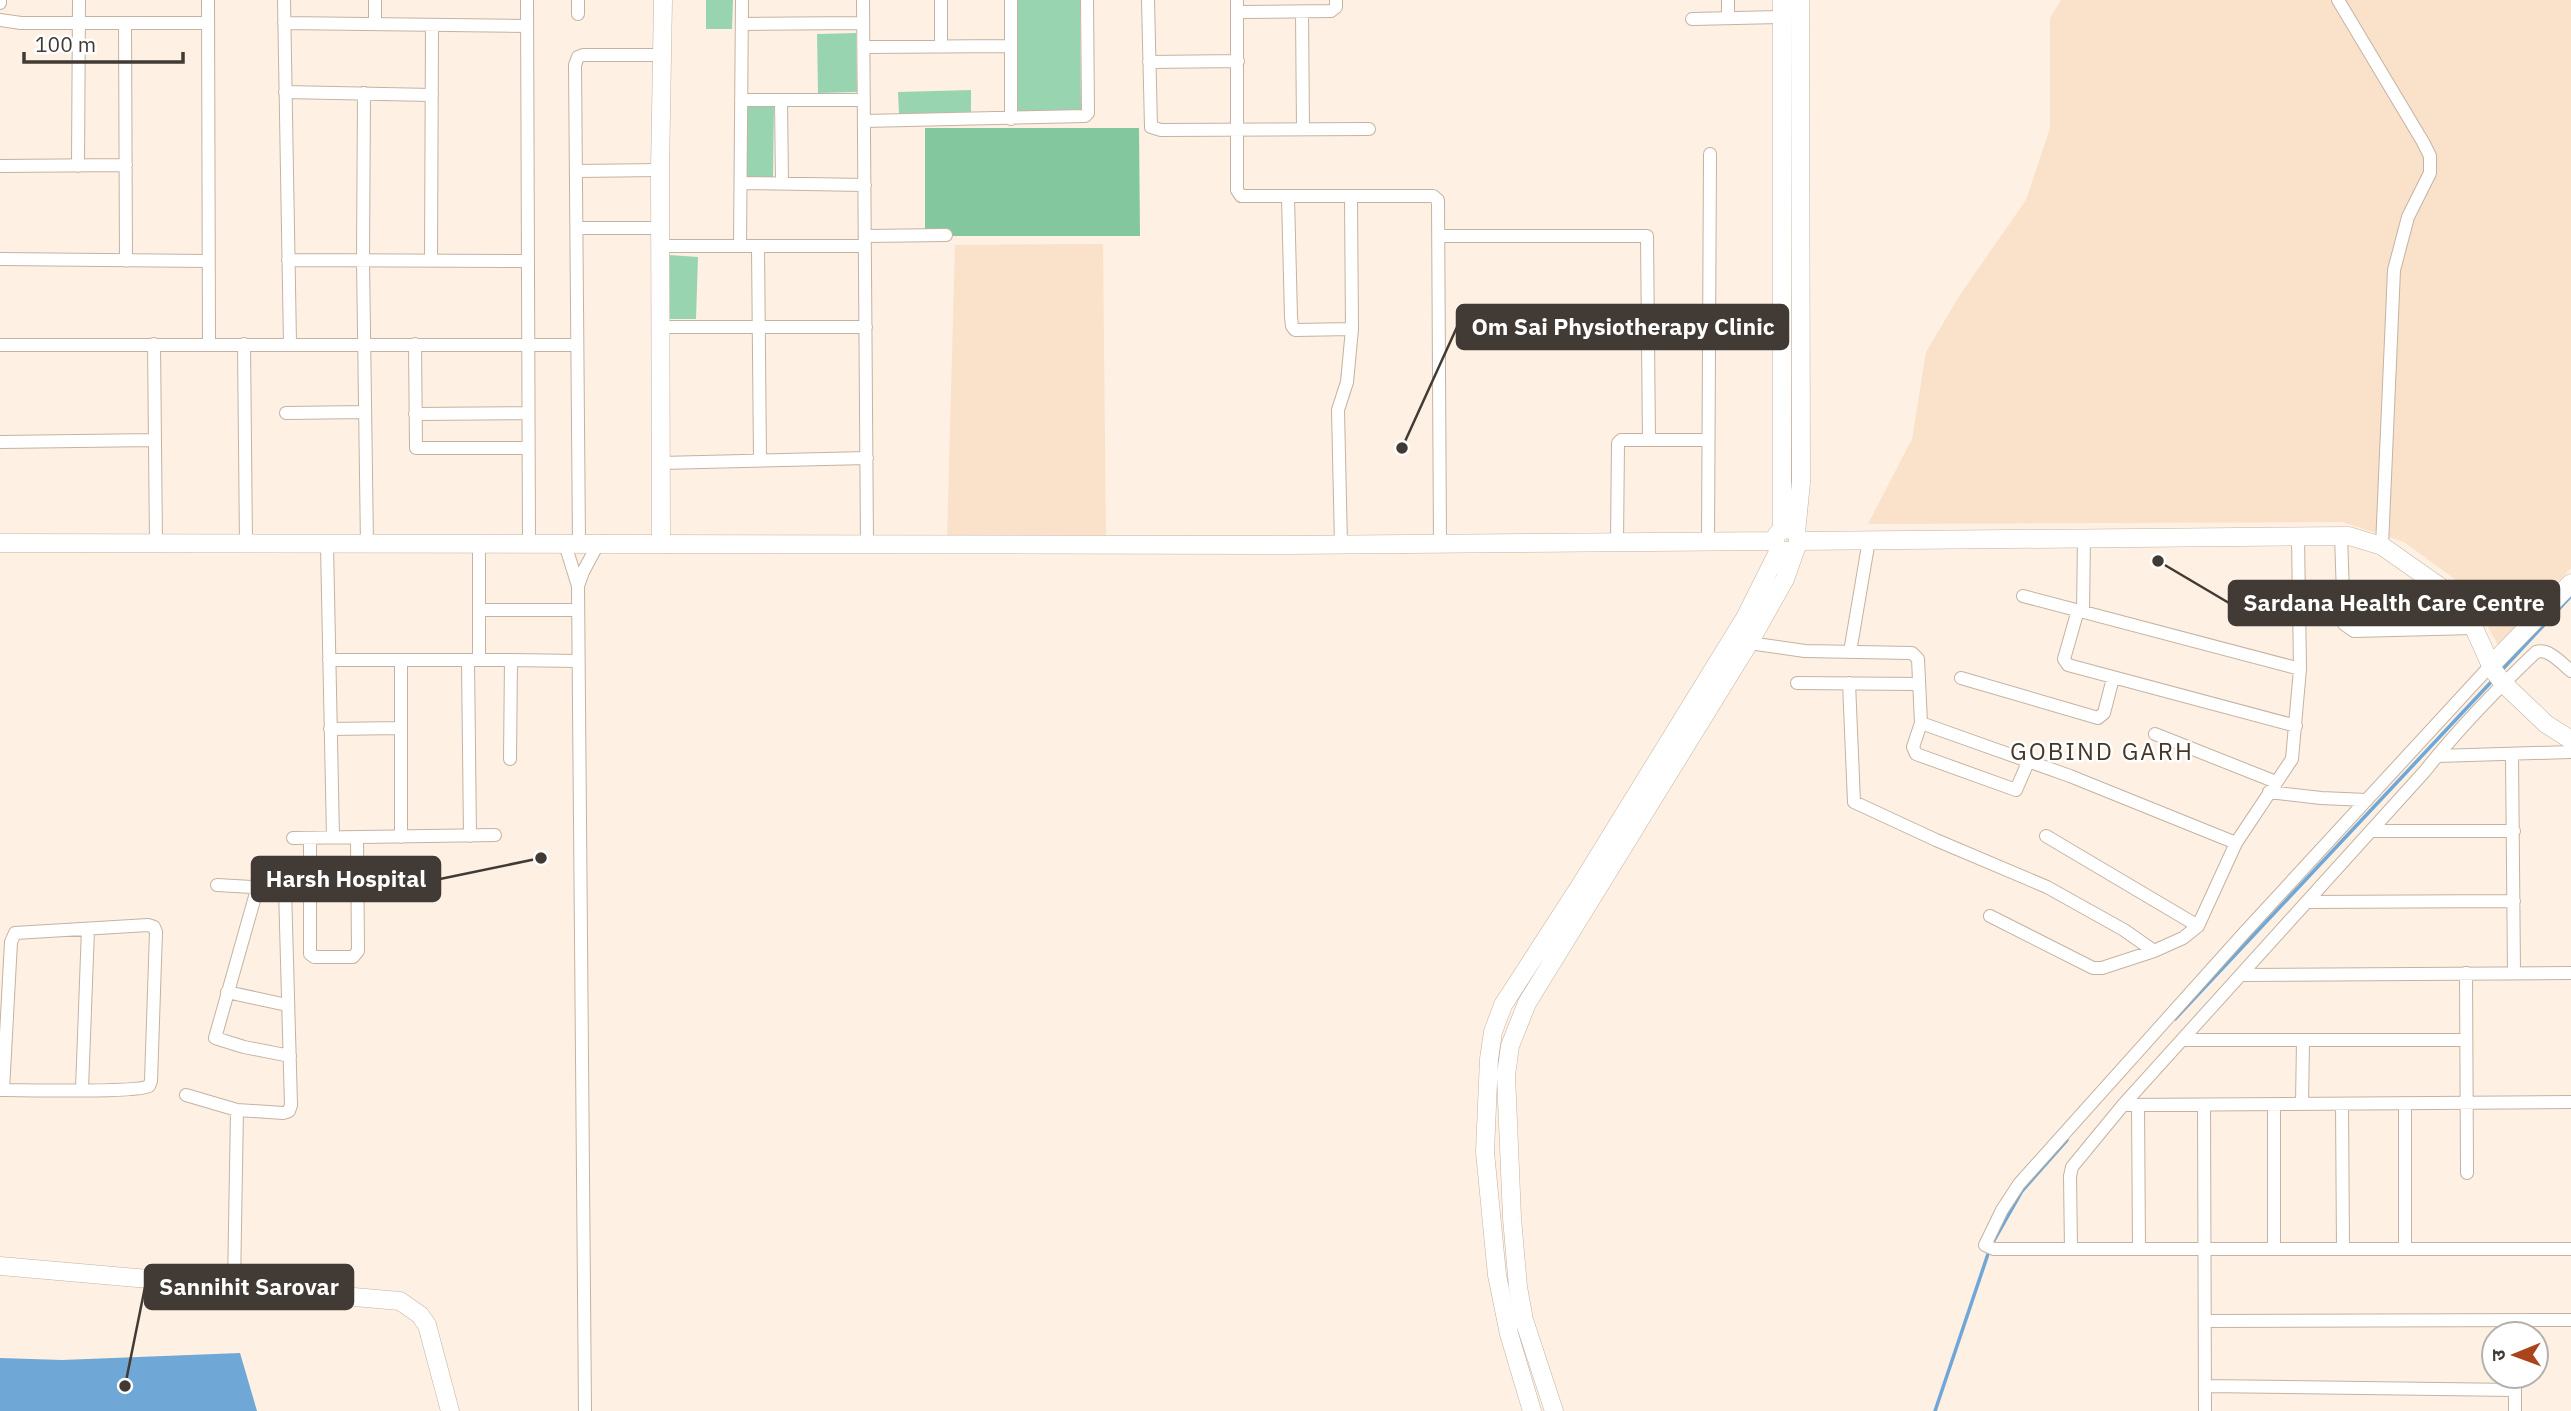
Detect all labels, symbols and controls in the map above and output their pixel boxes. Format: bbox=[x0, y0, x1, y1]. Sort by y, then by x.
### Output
scale bar bbox=[24, 21, 184, 65]
text: 100 m bbox=[35, 30, 96, 58]
callout: Om Sai Physiotherapy Clinic bbox=[1457, 305, 1788, 349]
text: Om Sai Physiotherapy Clinic bbox=[1471, 311, 1775, 341]
callout: Sardana Health Care Centre bbox=[2229, 581, 2559, 625]
text: Sardana Health Care Centre bbox=[2243, 587, 2545, 617]
district label: GOBIND GARH bbox=[2010, 735, 2194, 767]
callout: Harsh Hospital bbox=[252, 857, 440, 901]
text: Harsh Hospital bbox=[266, 863, 426, 893]
callout: Sannihit Sarovar bbox=[145, 1265, 353, 1309]
text: Sannihit Sarovar bbox=[159, 1271, 339, 1301]
north arrow bbox=[2480, 1320, 2550, 1390]
text: उ bbox=[2486, 1349, 2510, 1361]

